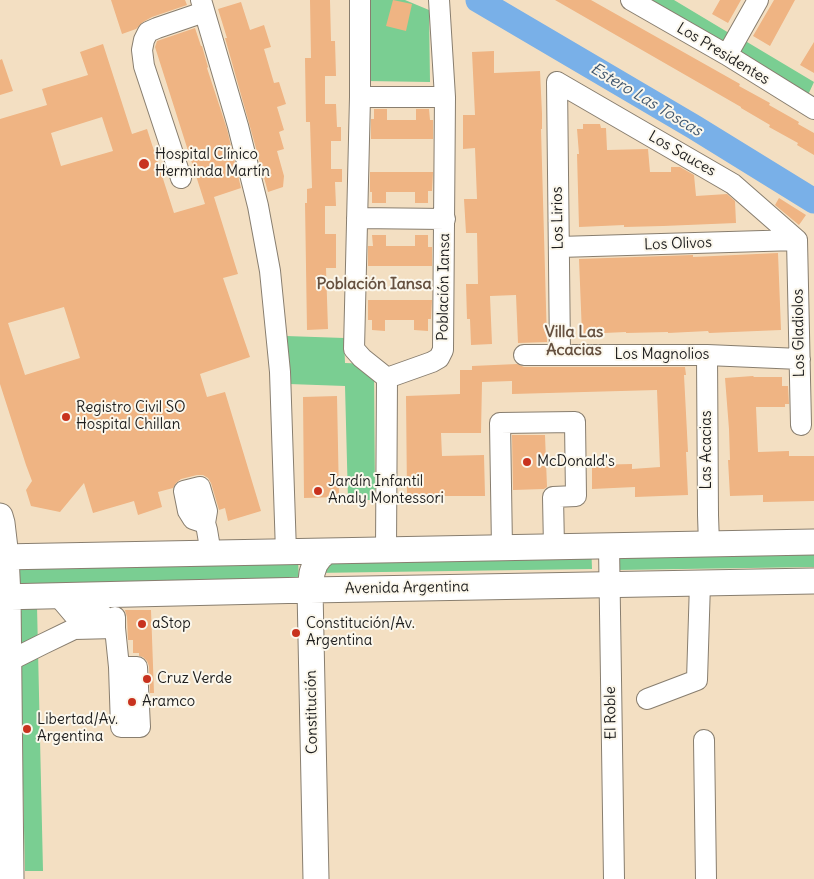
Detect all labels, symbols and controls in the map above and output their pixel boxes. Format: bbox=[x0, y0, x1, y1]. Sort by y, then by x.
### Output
street label: Los Presidentes bbox=[673, 19, 773, 89]
water label: Estero Las Toscas bbox=[587, 59, 705, 141]
street label: Los Sauces bbox=[645, 128, 719, 180]
place label: Hospital Clínico Herminda Martín bbox=[155, 146, 270, 181]
marker: Hospital Clínico Herminda Martín bbox=[137, 157, 151, 171]
street label: Los Lirios bbox=[548, 186, 568, 250]
street label: Población Iansa bbox=[434, 233, 454, 341]
street label: Los Olivos bbox=[644, 234, 712, 254]
district label: Población Iansa bbox=[316, 274, 432, 294]
street label: Los Gladiolos bbox=[789, 288, 809, 378]
district label: Villa Las Acacias bbox=[545, 322, 603, 360]
street label: Los Magnolios bbox=[615, 346, 709, 364]
place label: Registro Civil SO Hospital Chillan bbox=[76, 399, 186, 434]
street label: Las Acacias bbox=[698, 410, 716, 490]
marker: Registro Civil SO Hospital Chillan bbox=[60, 411, 72, 423]
place label: McDonald's bbox=[537, 453, 615, 471]
marker: McDonald's bbox=[521, 456, 533, 468]
place label: Jardín Infantil Analy Montessori bbox=[328, 473, 444, 508]
marker: Jardín Infantil Analy Montessori bbox=[312, 485, 324, 497]
street label: Avenida Argentina bbox=[345, 578, 469, 598]
place label: aStop bbox=[152, 615, 191, 633]
place label: Constitución/Av. Argentina bbox=[306, 615, 415, 650]
marker: aStop bbox=[136, 618, 148, 630]
marker: Constitución/Av. Argentina bbox=[290, 627, 302, 639]
place label: Cruz Verde bbox=[157, 670, 232, 688]
street label: Constitución bbox=[302, 670, 322, 754]
marker: Cruz Verde bbox=[141, 673, 153, 685]
street label: El Roble bbox=[602, 686, 620, 740]
place label: Aramco bbox=[142, 693, 195, 711]
marker: Aramco bbox=[126, 696, 138, 708]
place label: Libertad/Av. Argentina bbox=[37, 711, 118, 746]
marker: Libertad/Av. Argentina bbox=[21, 723, 33, 735]

